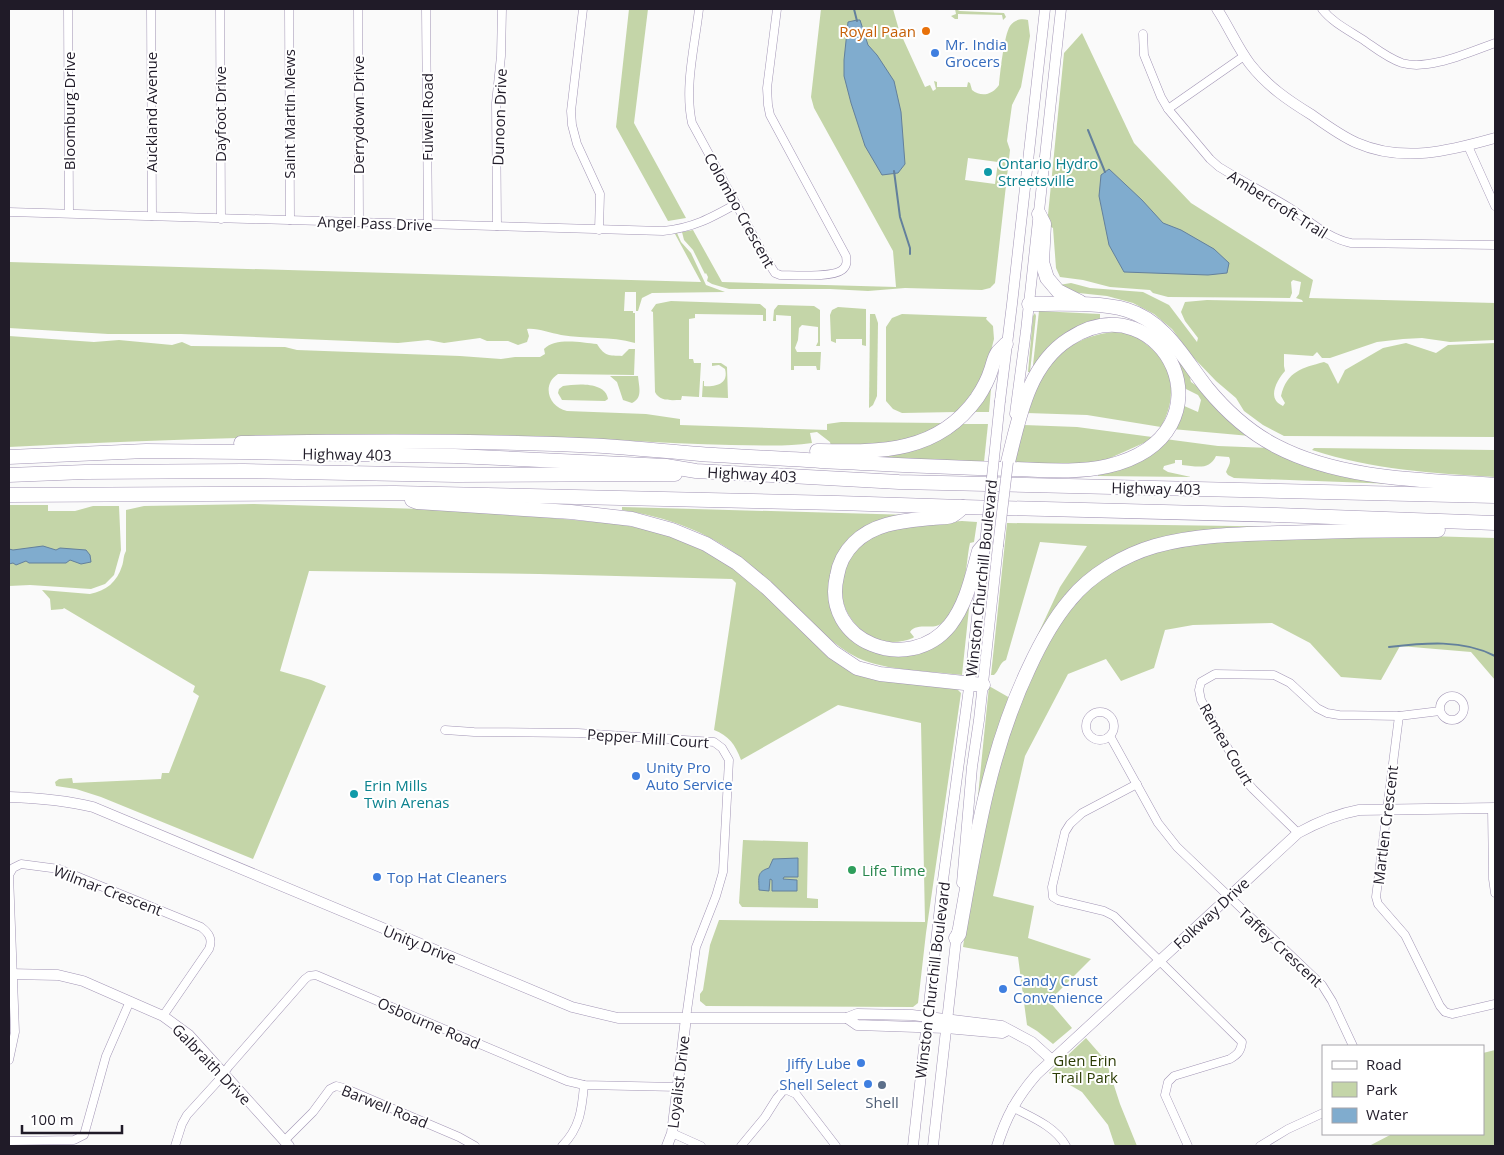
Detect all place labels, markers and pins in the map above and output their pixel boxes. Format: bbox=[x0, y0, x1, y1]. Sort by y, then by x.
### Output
place label: Royal Paan bbox=[839, 21, 916, 41]
marker: Royal Paan bbox=[920, 25, 932, 37]
place label: Mr. India Grocers bbox=[945, 34, 1007, 71]
marker: Mr. India Grocers bbox=[929, 47, 941, 59]
place label: Ontario Hydro Streetsville bbox=[998, 153, 1098, 190]
marker: Ontario Hydro Streetsville bbox=[982, 166, 994, 178]
place label: Unity Pro Auto Service bbox=[646, 757, 733, 794]
marker: Unity Pro Auto Service bbox=[630, 770, 642, 782]
place label: Erin Mills Twin Arenas bbox=[364, 775, 450, 812]
marker: Erin Mills Twin Arenas bbox=[348, 788, 360, 800]
place label: Life Time bbox=[862, 860, 925, 880]
marker: Life Time bbox=[846, 864, 858, 876]
place label: Top Hat Cleaners bbox=[387, 867, 507, 887]
marker: Top Hat Cleaners bbox=[371, 871, 383, 883]
place label: Candy Crust Convenience bbox=[1013, 970, 1103, 1007]
marker: Candy Crust Convenience bbox=[997, 983, 1009, 995]
place label: Jiffy Lube bbox=[785, 1053, 851, 1073]
marker: Jiffy Lube bbox=[855, 1057, 867, 1069]
place label: Shell Select bbox=[779, 1074, 858, 1094]
marker: Shell Select bbox=[862, 1078, 874, 1090]
marker: Shell bbox=[876, 1079, 888, 1091]
place label: Shell bbox=[865, 1092, 899, 1112]

